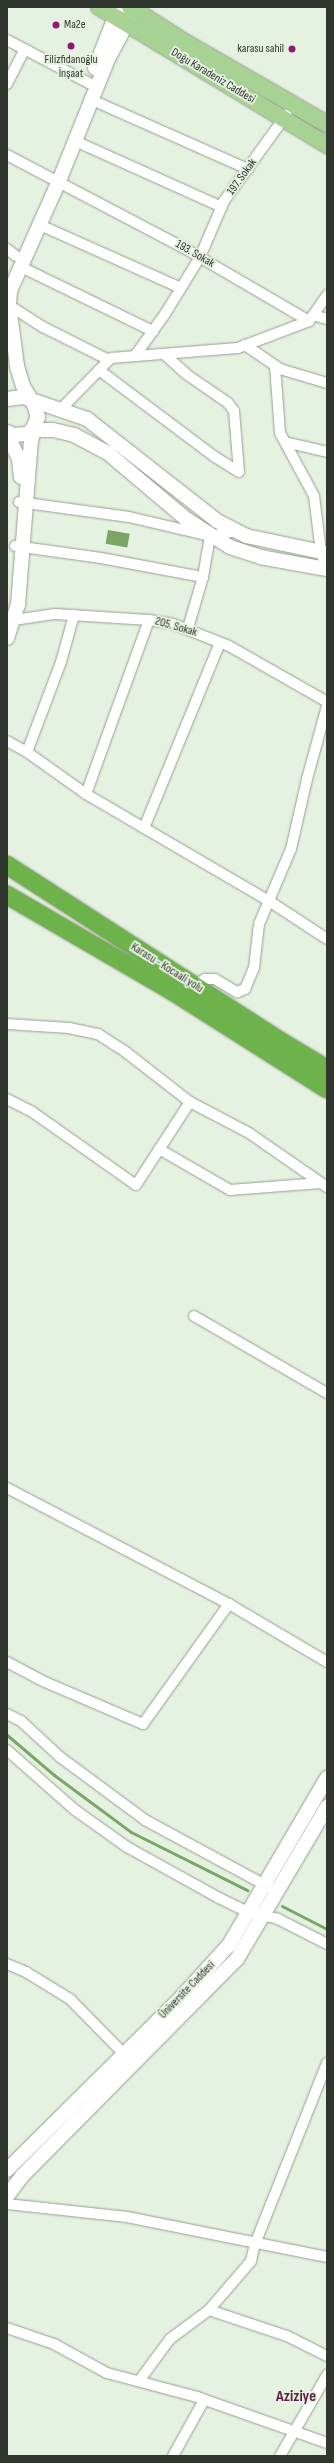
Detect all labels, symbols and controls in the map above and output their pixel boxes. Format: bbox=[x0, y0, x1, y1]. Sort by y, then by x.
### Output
place label: Ma2e bbox=[64, 18, 86, 32]
marker: Ma2e bbox=[51, 20, 61, 30]
marker: Filizfidanoğlu İnşaat bbox=[66, 41, 76, 51]
place label: karasu sahil bbox=[237, 42, 284, 56]
marker: karasu sahil bbox=[287, 44, 297, 54]
street label: Doğu Karadeniz Caddesi bbox=[168, 45, 258, 107]
place label: Filizfidanoğlu İnşaat bbox=[45, 53, 97, 81]
street label: 197. Sokak bbox=[224, 156, 260, 198]
street label: 193. Sokak bbox=[173, 237, 217, 271]
street label: 205. Sokak bbox=[153, 614, 199, 640]
street label: Karasu - Kocaali yolu bbox=[128, 940, 206, 996]
street label: Üniversite Caddesi bbox=[156, 1958, 218, 2022]
district label: Aziziye bbox=[276, 2387, 316, 2407]

